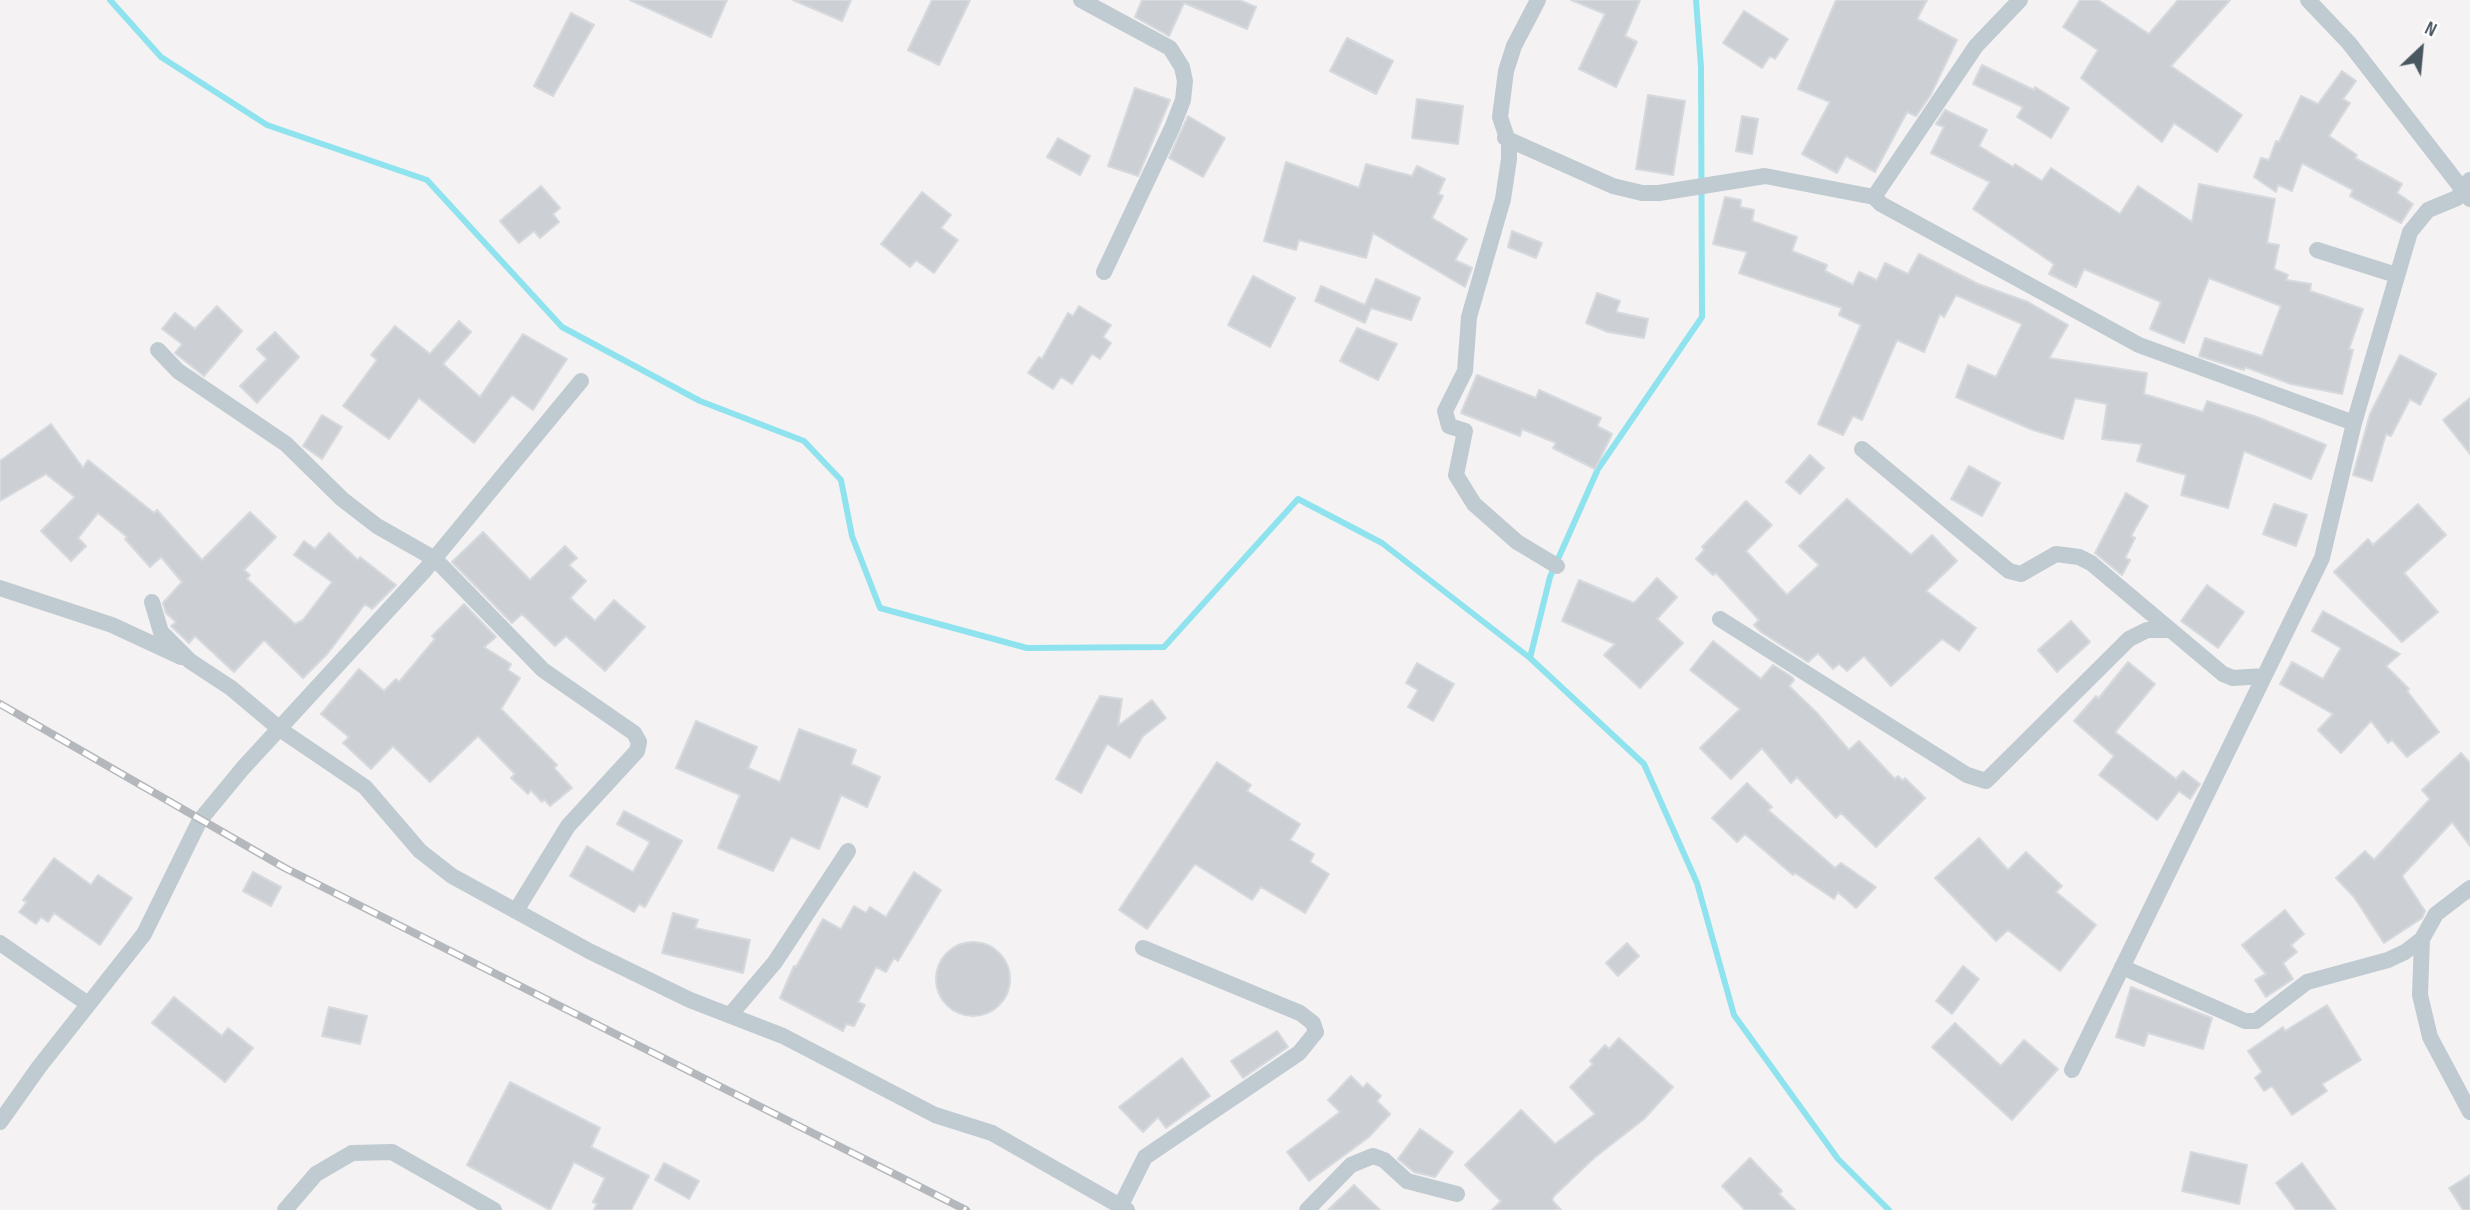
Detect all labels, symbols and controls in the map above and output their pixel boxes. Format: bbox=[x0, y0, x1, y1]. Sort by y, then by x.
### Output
north arrow bbox=[2386, 14, 2456, 84]
text: N bbox=[2421, 17, 2440, 42]

